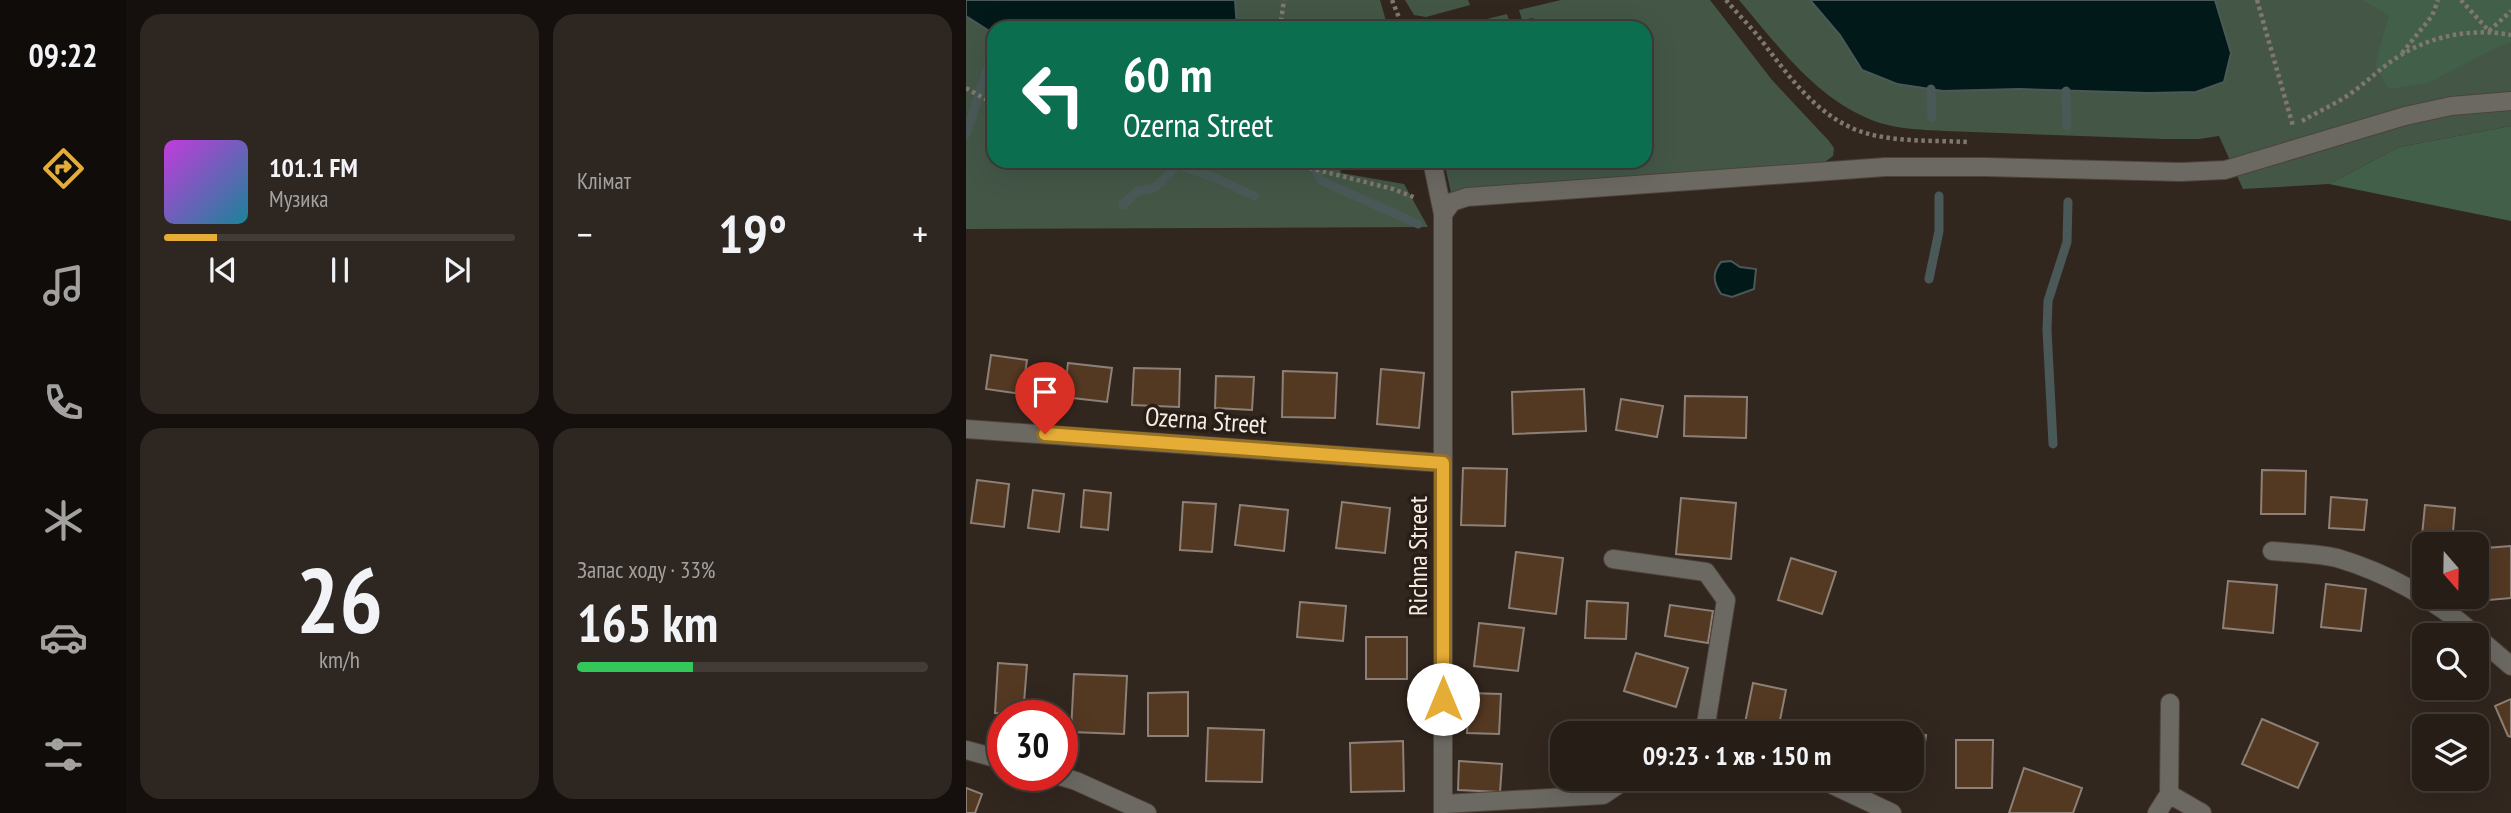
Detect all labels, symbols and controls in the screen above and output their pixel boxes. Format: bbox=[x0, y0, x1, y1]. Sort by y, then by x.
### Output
text: 09:22 bbox=[28, 34, 98, 76]
text: 60 m bbox=[1123, 42, 1212, 106]
icon: left bbox=[1008, 49, 1099, 140]
text: Ozerna Street bbox=[1123, 104, 1273, 146]
icon: directions bbox=[39, 144, 88, 193]
text: 101.1 FM bbox=[269, 151, 358, 184]
text: Клімат bbox=[577, 166, 631, 195]
text: Музика bbox=[269, 184, 329, 213]
text: 19° bbox=[718, 200, 787, 267]
text: − bbox=[577, 209, 593, 258]
text: + bbox=[912, 209, 928, 258]
icon: previous bbox=[204, 251, 242, 289]
icon: pause bbox=[321, 251, 359, 289]
icon: next bbox=[438, 251, 476, 289]
icon: music bbox=[39, 261, 88, 310]
pin bbox=[1015, 362, 1075, 434]
icon: arrive bbox=[1026, 373, 1064, 411]
icon: phone bbox=[39, 378, 88, 427]
street label: Ozerna Street bbox=[1144, 399, 1268, 441]
icon: climate bbox=[39, 496, 88, 545]
street label: Richna Street bbox=[1401, 496, 1434, 616]
north arrow bbox=[2412, 532, 2488, 609]
map controls bbox=[2412, 532, 2489, 791]
text: 26 bbox=[296, 540, 383, 658]
text: Запас ходу · 33% bbox=[577, 555, 715, 584]
text: 165 km bbox=[577, 589, 718, 656]
icon: car bbox=[39, 613, 88, 662]
button: search bbox=[2412, 623, 2489, 700]
text: km/h bbox=[319, 645, 360, 674]
position arrow bbox=[1406, 662, 1480, 736]
speed limit sign: 30 bbox=[987, 700, 1078, 791]
button: layers bbox=[2412, 714, 2489, 791]
icon: filters bbox=[39, 730, 88, 779]
text: 09:23 · 1 хв · 150 m bbox=[1643, 739, 1831, 772]

